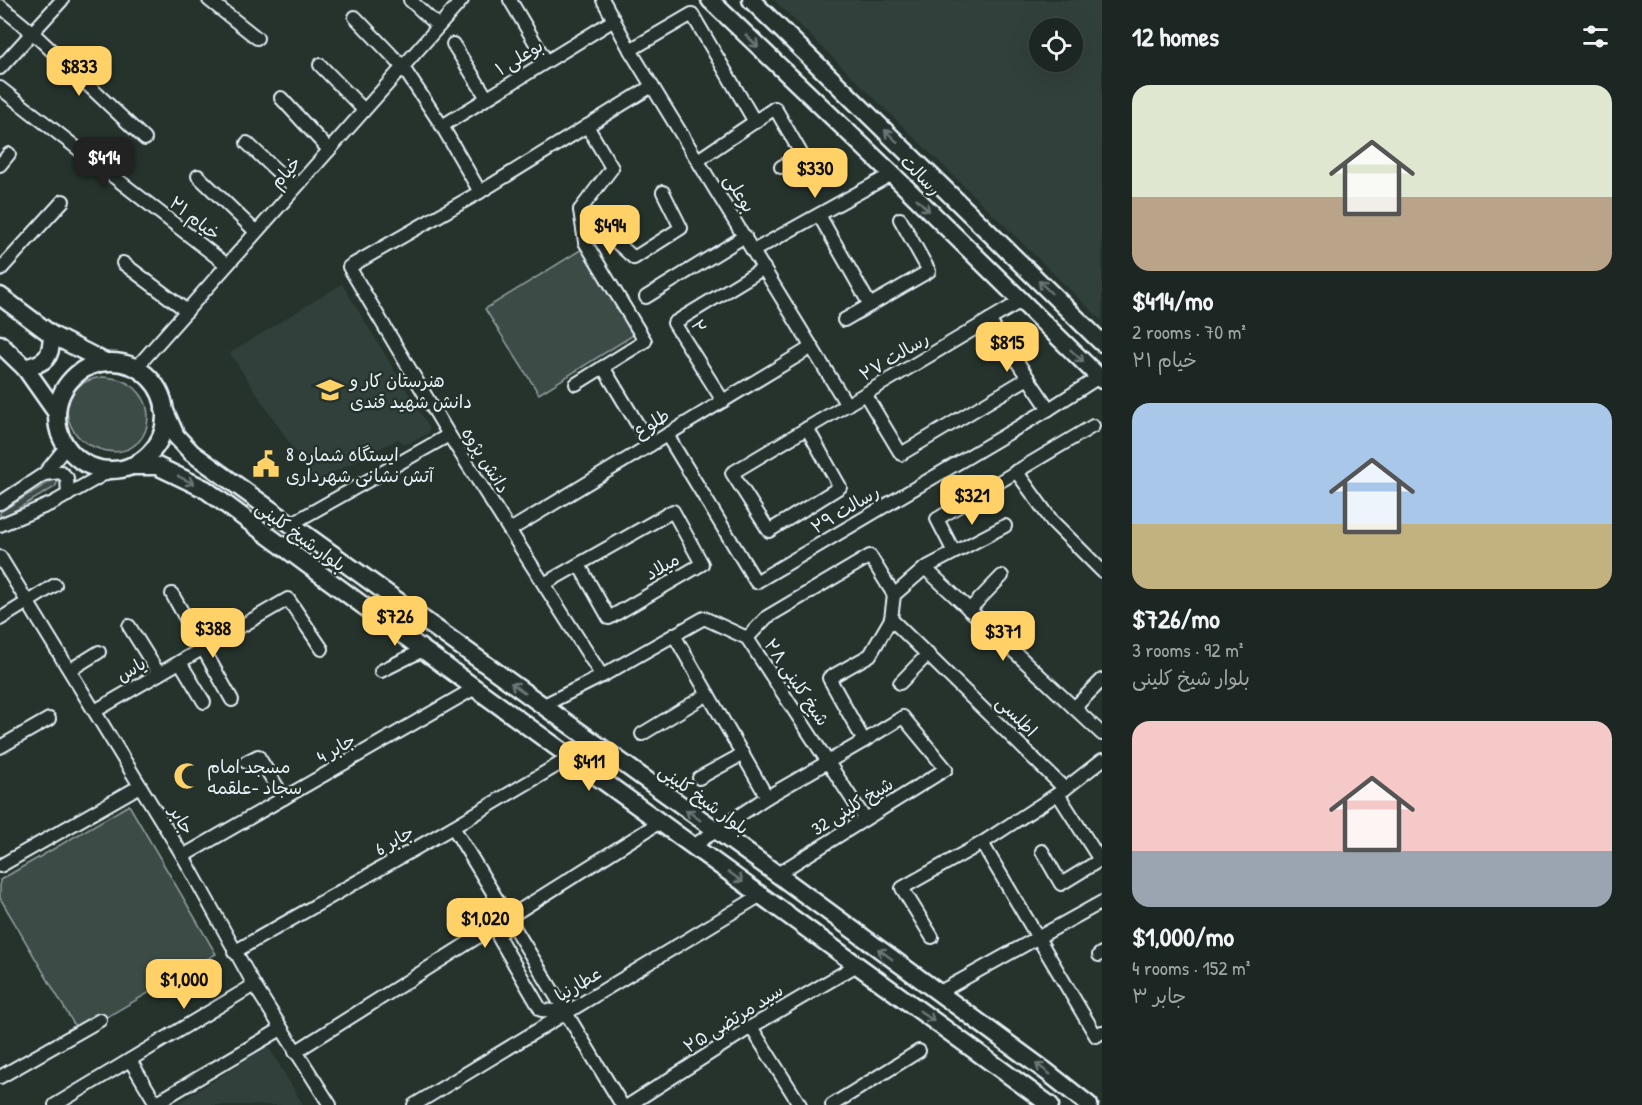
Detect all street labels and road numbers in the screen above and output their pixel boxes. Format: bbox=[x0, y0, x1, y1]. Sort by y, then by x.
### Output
street label: ۱ بوعلی bbox=[490, 33, 548, 81]
street label: رسالت bbox=[895, 149, 947, 201]
street label: خیام bbox=[264, 150, 308, 195]
street label: بوعلی bbox=[718, 169, 762, 217]
street label: خیام ۲۱ bbox=[163, 190, 226, 247]
street label: ۲ bbox=[685, 315, 713, 337]
street label: رسالت ۲۷ bbox=[854, 325, 934, 387]
street label: طلوع bbox=[628, 402, 674, 444]
street label: دانش پژوه bbox=[456, 422, 516, 498]
street label: رسالت ۲۹ bbox=[806, 479, 884, 539]
street label: بلوار شیخ کلینی bbox=[251, 495, 351, 577]
street label: میلاد bbox=[640, 546, 684, 586]
street label: شیخ کلینی ۲۸ bbox=[759, 633, 835, 731]
street label: یاس bbox=[112, 651, 150, 687]
street label: اطلسی bbox=[991, 690, 1043, 742]
street label: جابر 4 bbox=[312, 727, 360, 769]
street label: بلوار شیخ کلینی bbox=[654, 758, 754, 840]
street label: شیخ کلینی 32 bbox=[806, 771, 898, 841]
street label: جابر bbox=[163, 799, 200, 839]
street label: جابر 6 bbox=[370, 819, 418, 861]
street label: عطارنیا bbox=[550, 960, 606, 1008]
street label: ۲۵ سید مرتضی bbox=[678, 977, 788, 1059]

